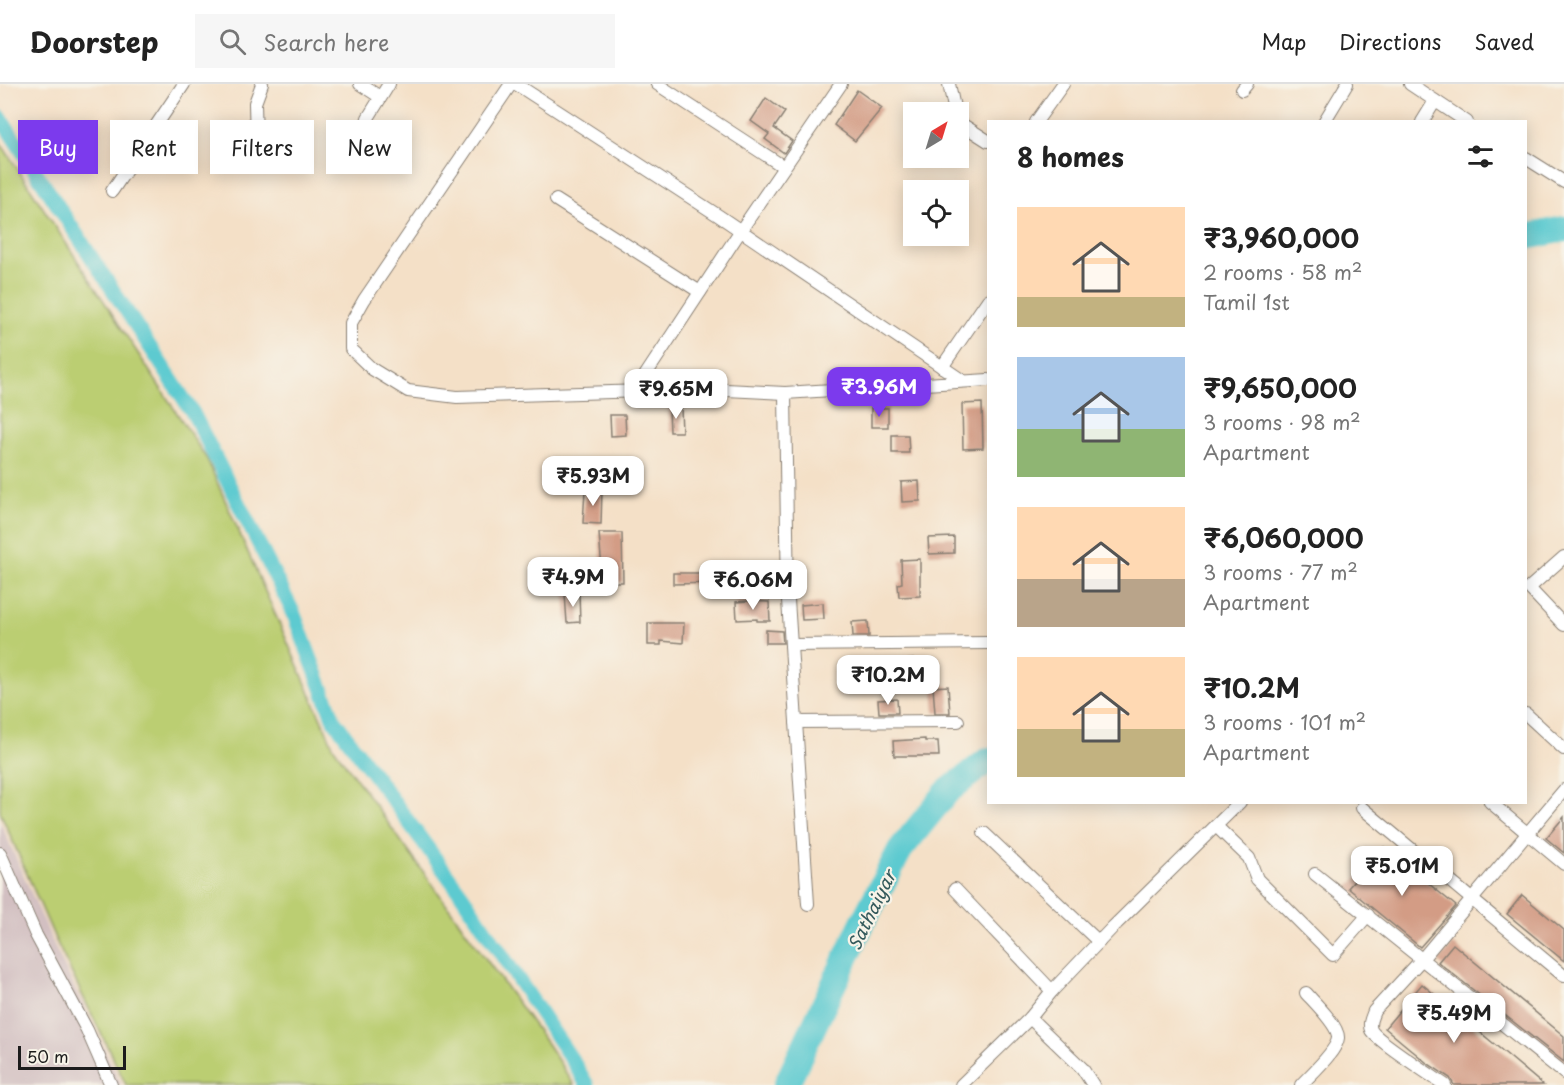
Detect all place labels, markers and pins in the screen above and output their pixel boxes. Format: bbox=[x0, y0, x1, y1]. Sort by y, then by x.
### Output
pin: ₹3.96M bbox=[830, 367, 928, 418]
pin: ₹9.65M bbox=[627, 369, 725, 420]
pin: ₹5.93M bbox=[544, 456, 642, 507]
pin: ₹4.9M bbox=[531, 557, 615, 608]
pin: ₹6.06M bbox=[704, 560, 802, 611]
pin: ₹10.2M bbox=[839, 655, 937, 706]
pin: ₹5.01M bbox=[1353, 846, 1451, 897]
pin: ₹5.49M bbox=[1405, 993, 1503, 1044]

